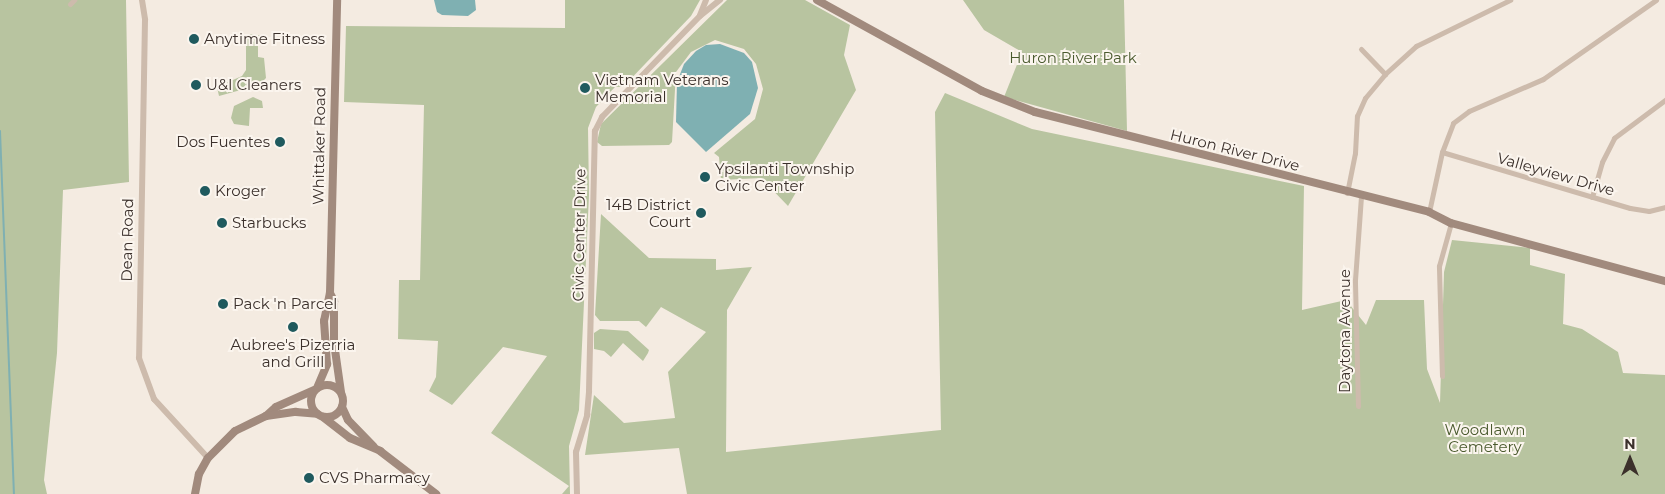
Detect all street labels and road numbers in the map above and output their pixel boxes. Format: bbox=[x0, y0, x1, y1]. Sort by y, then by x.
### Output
street label: Whittaker Road bbox=[309, 87, 329, 205]
street label: Huron River Drive bbox=[1168, 125, 1302, 175]
street label: Valleyview Drive bbox=[1495, 149, 1617, 199]
street label: Civic Center Drive bbox=[569, 168, 589, 302]
street label: Dean Road bbox=[117, 198, 137, 282]
street label: Daytona Avenue bbox=[1336, 269, 1354, 393]

